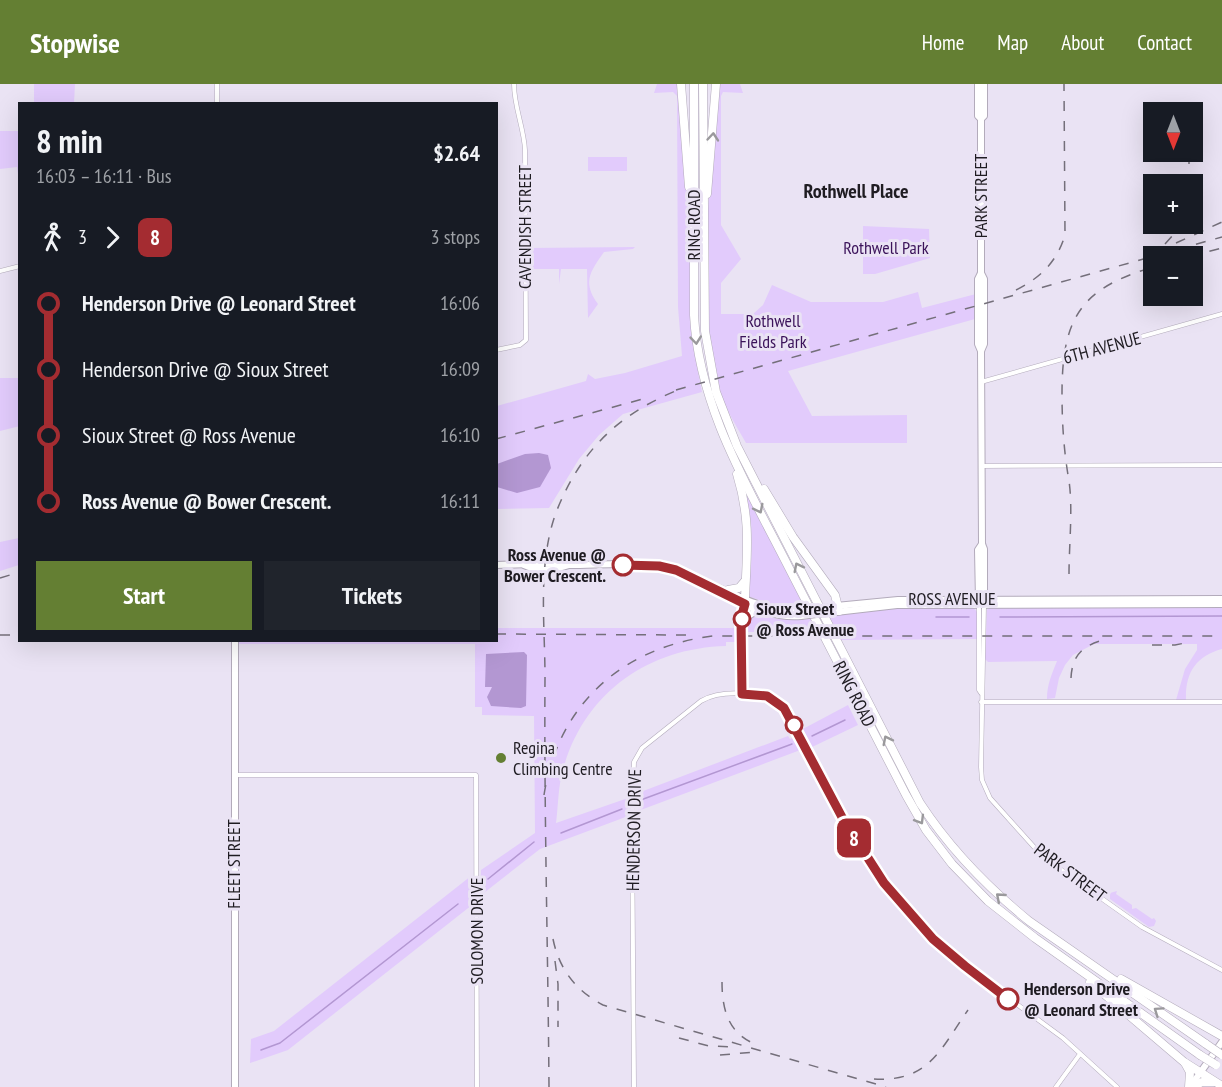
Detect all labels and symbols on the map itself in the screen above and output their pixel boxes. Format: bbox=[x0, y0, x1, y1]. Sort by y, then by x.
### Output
north arrow bbox=[1143, 102, 1203, 162]
one-way arrow bbox=[706, 132, 719, 141]
street label: PARK STREET bbox=[969, 154, 992, 238]
street label: CAVENDISH STREET bbox=[513, 165, 536, 289]
district label: Rothwell Place bbox=[803, 178, 909, 204]
street label: RING ROAD bbox=[682, 190, 705, 260]
park label: Rothwell Park bbox=[843, 236, 929, 259]
park label: Rothwell Fields Park bbox=[739, 309, 807, 353]
street label: 6TH AVENUE bbox=[1060, 326, 1143, 369]
one-way arrow bbox=[689, 336, 702, 345]
one-way arrow bbox=[752, 503, 763, 513]
place label: Ross Avenue @ Bower Crescent. bbox=[504, 543, 606, 587]
marker: Ross Avenue @ Bower Crescent. bbox=[612, 554, 634, 576]
one-way arrow bbox=[794, 562, 805, 573]
street label: ROSS AVENUE bbox=[908, 587, 996, 610]
place label: Sioux Street @ Ross Avenue bbox=[756, 597, 855, 641]
marker: Sioux Street @ Ross Avenue bbox=[733, 610, 751, 628]
street label: RING ROAD bbox=[828, 657, 881, 731]
unlabelled marker bbox=[785, 716, 803, 734]
one-way arrow bbox=[883, 735, 895, 746]
place label: Regina Climbing Centre bbox=[513, 736, 613, 780]
marker: Regina Climbing Centre bbox=[494, 751, 508, 765]
street label: HENDERSON DRIVE bbox=[621, 769, 646, 891]
one-way arrow bbox=[913, 814, 925, 824]
line badge: 8 bbox=[834, 818, 874, 858]
street label: FLEET STREET bbox=[222, 819, 245, 909]
street label: PARK STREET bbox=[1030, 838, 1111, 907]
street label: SOLOMON DRIVE bbox=[465, 877, 488, 985]
one-way arrow bbox=[996, 893, 1007, 904]
place label: Henderson Drive @ Leonard Street bbox=[1024, 977, 1139, 1021]
marker: Henderson Drive @ Leonard Street bbox=[997, 988, 1019, 1010]
one-way arrow bbox=[1154, 1007, 1165, 1018]

